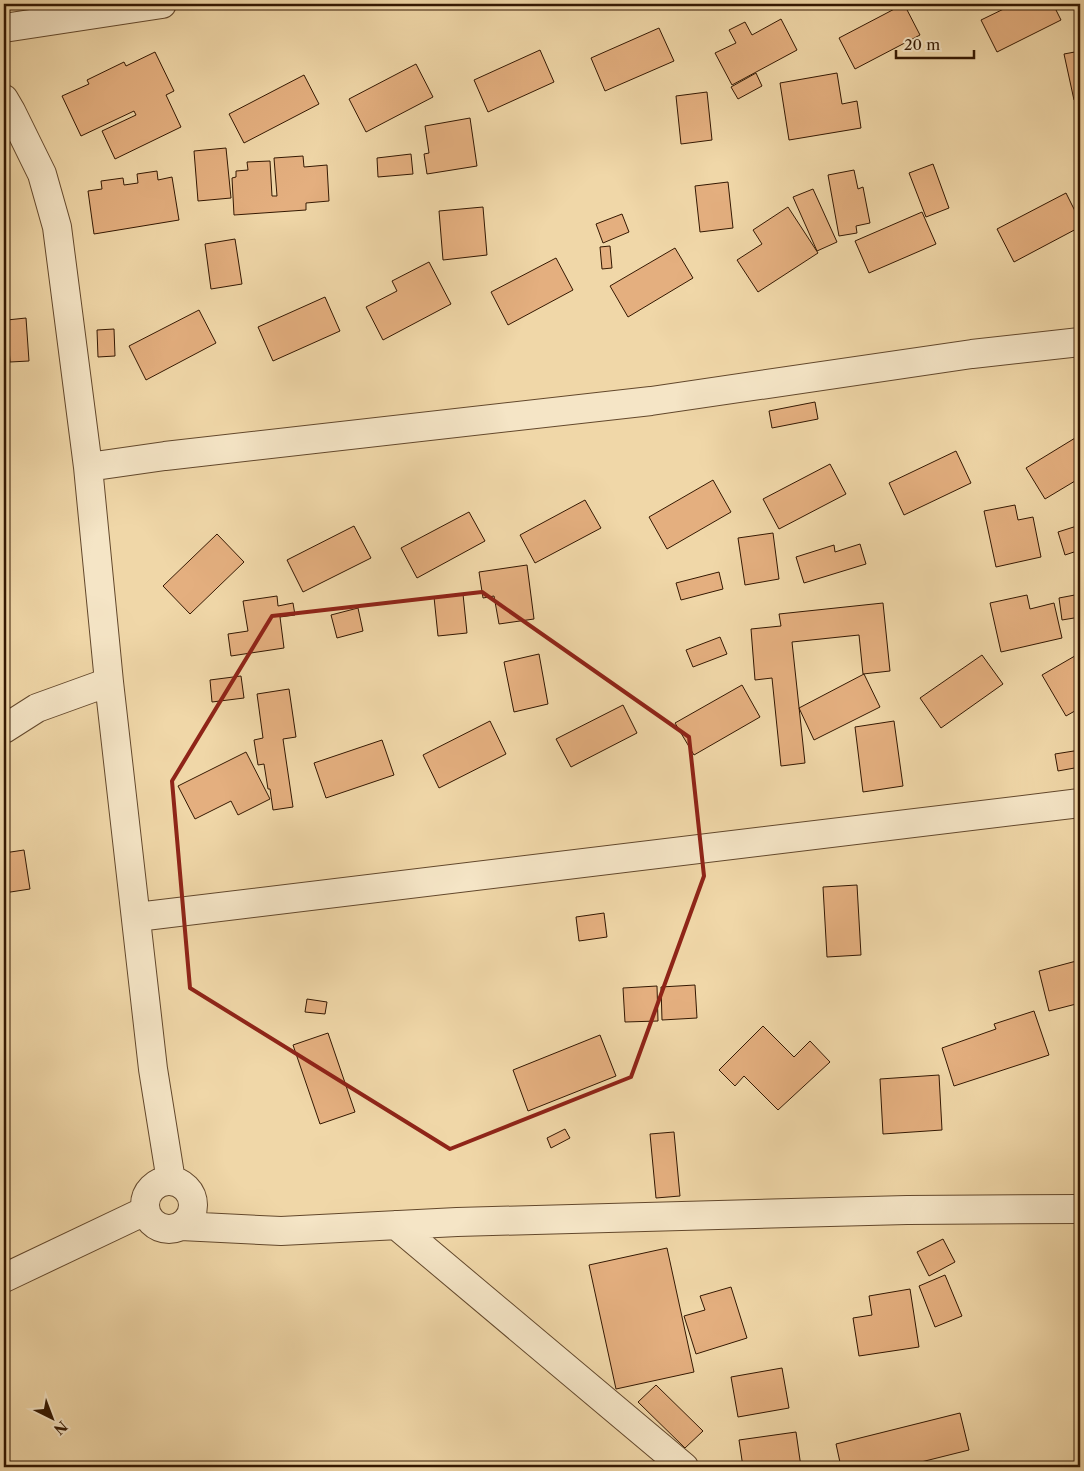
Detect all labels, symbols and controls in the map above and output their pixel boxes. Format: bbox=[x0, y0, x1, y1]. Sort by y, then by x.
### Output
scale bar bbox=[896, 28, 974, 60]
text: 20 m bbox=[904, 35, 940, 54]
north arrow bbox=[28, 1394, 78, 1444]
text: N bbox=[50, 1417, 71, 1438]

